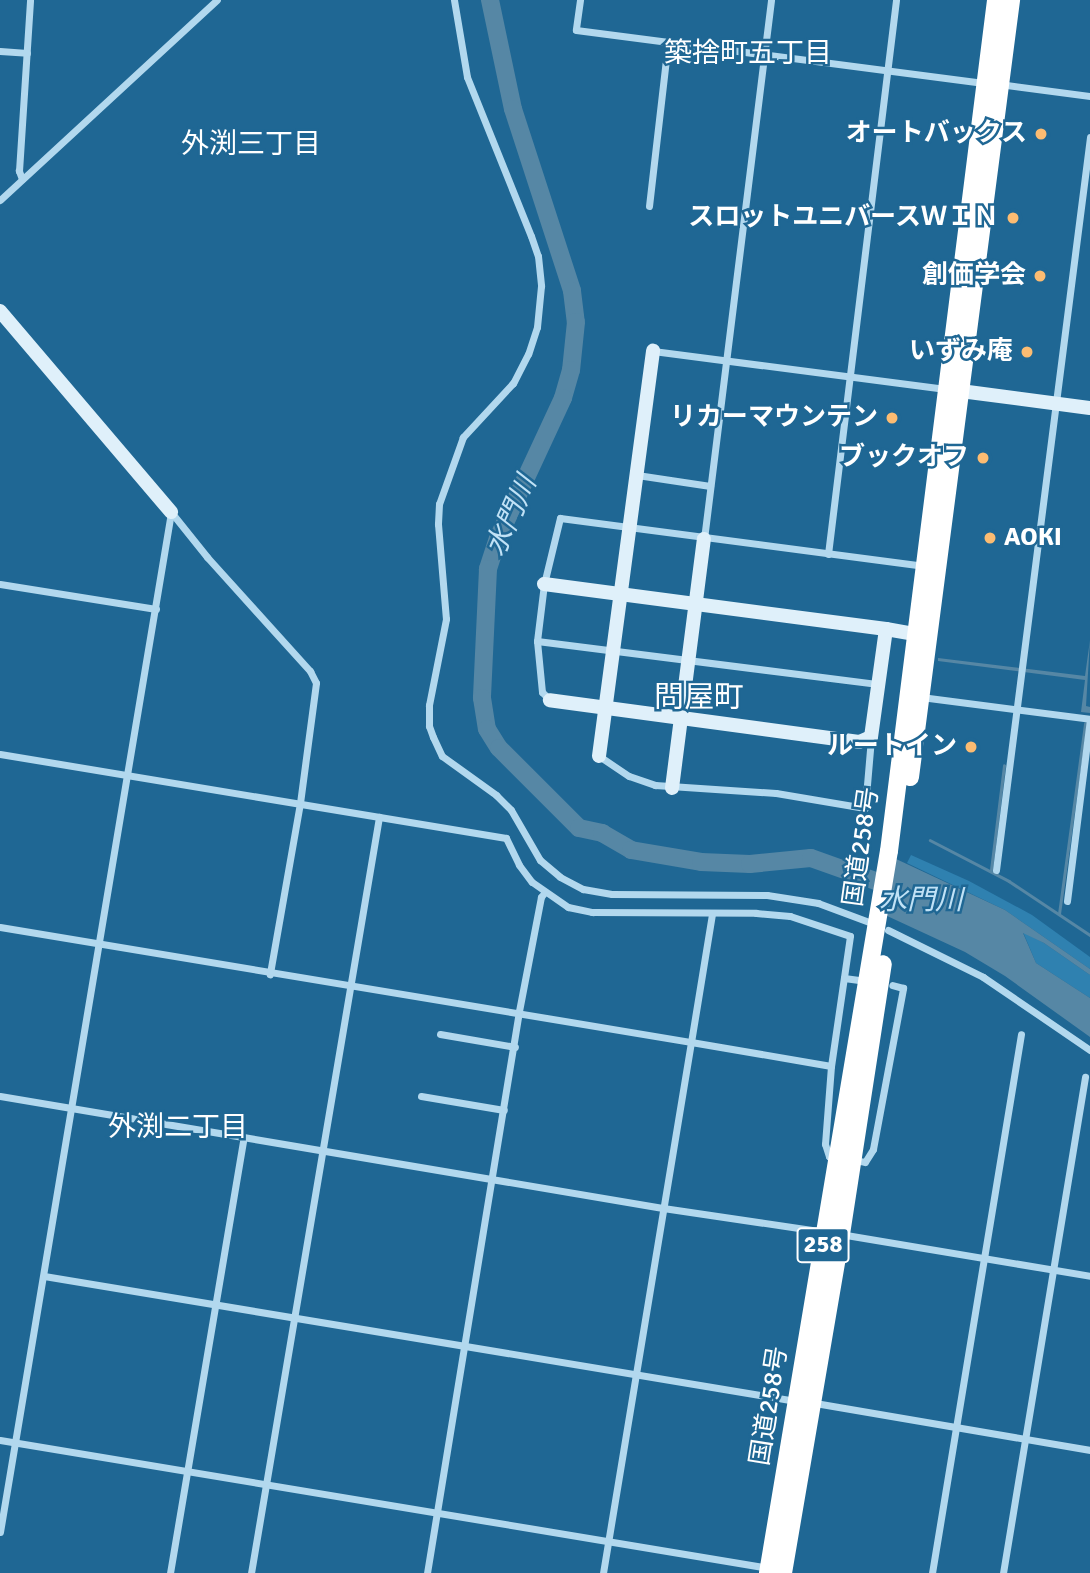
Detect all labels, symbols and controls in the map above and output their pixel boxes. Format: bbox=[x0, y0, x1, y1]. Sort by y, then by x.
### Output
district label: 築捨町五丁目 bbox=[664, 36, 832, 70]
place label: オートバックス bbox=[845, 118, 1027, 150]
marker: オートバックス bbox=[1033, 126, 1049, 142]
district label: 外渕三丁目 bbox=[181, 127, 321, 161]
place label: スロットユニバースＷＩＮ bbox=[687, 202, 999, 234]
marker: スロットユニバースＷＩＮ bbox=[1005, 210, 1021, 226]
place label: 創価学会 bbox=[922, 260, 1026, 292]
marker: 創価学会 bbox=[1032, 268, 1048, 284]
place label: いずみ庵 bbox=[909, 336, 1013, 368]
marker: いずみ庵 bbox=[1019, 344, 1035, 360]
place label: リカーマウンテン bbox=[670, 402, 878, 434]
marker: リカーマウンテン bbox=[884, 410, 900, 426]
place label: ブックオフ bbox=[839, 442, 969, 474]
marker: ブックオフ bbox=[975, 450, 991, 466]
water label: 水門川 bbox=[479, 471, 543, 561]
place label: AOKI bbox=[1004, 522, 1062, 554]
marker: AOKI bbox=[982, 530, 998, 546]
district label: 問屋町 bbox=[654, 680, 744, 716]
place label: ルートイン bbox=[827, 731, 957, 763]
marker: ルートイン bbox=[963, 739, 979, 755]
street label: 国道258号 bbox=[838, 785, 886, 909]
water label: 水門川 bbox=[879, 883, 963, 917]
district label: 外渕二丁目 bbox=[108, 1110, 248, 1144]
road number: 258 bbox=[795, 1224, 851, 1266]
street label: 国道258号 bbox=[745, 1344, 795, 1468]

